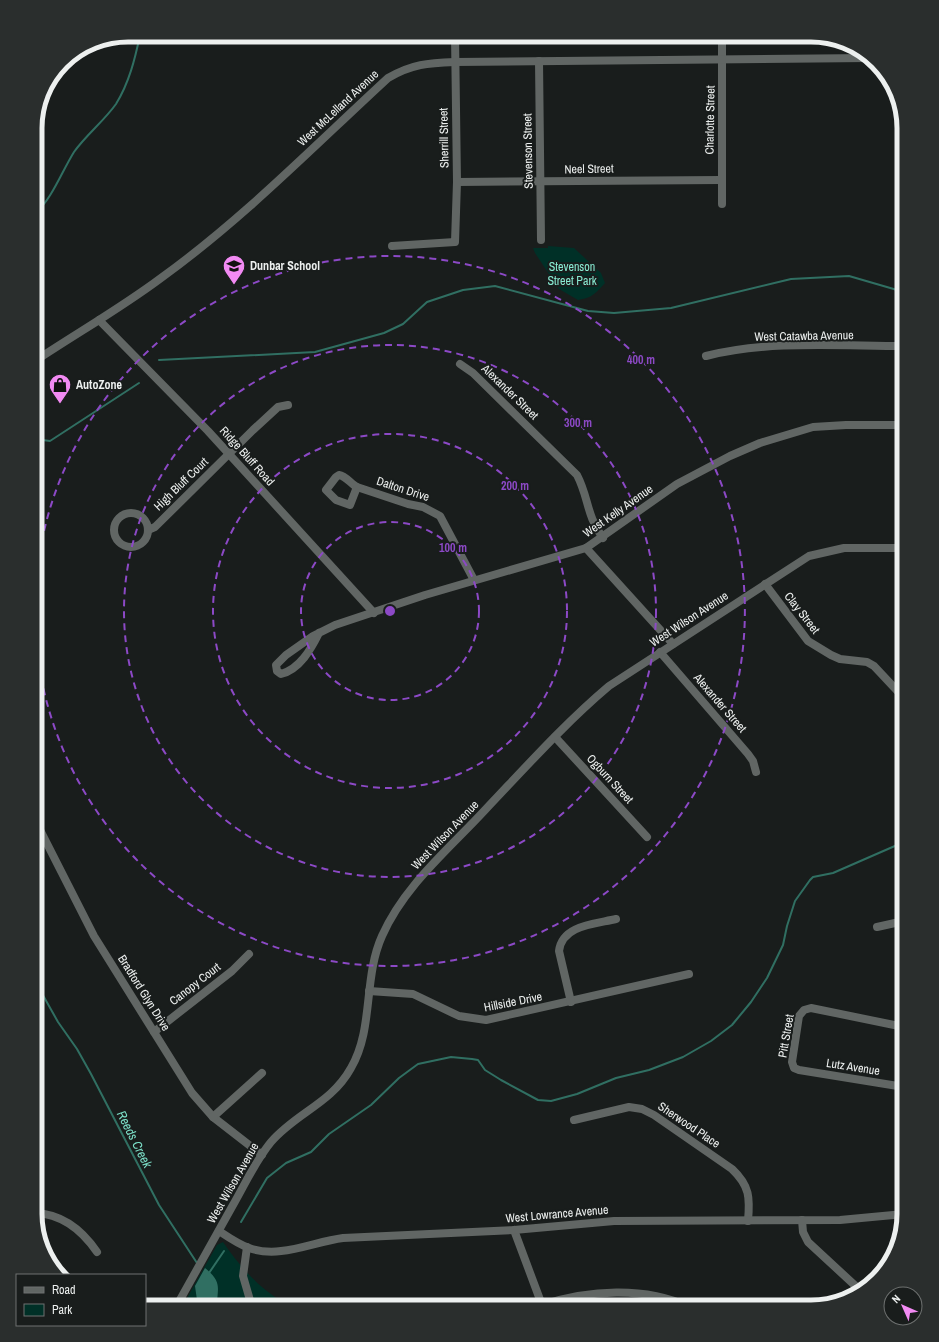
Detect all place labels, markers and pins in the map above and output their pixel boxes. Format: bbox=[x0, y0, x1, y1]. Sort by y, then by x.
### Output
school or university icon: Dunbar School bbox=[221, 253, 247, 286]
place label: Dunbar School bbox=[250, 258, 320, 274]
shop icon: AutoZone bbox=[47, 372, 73, 405]
place label: AutoZone bbox=[76, 377, 122, 393]
centre of rings bbox=[383, 604, 397, 618]

